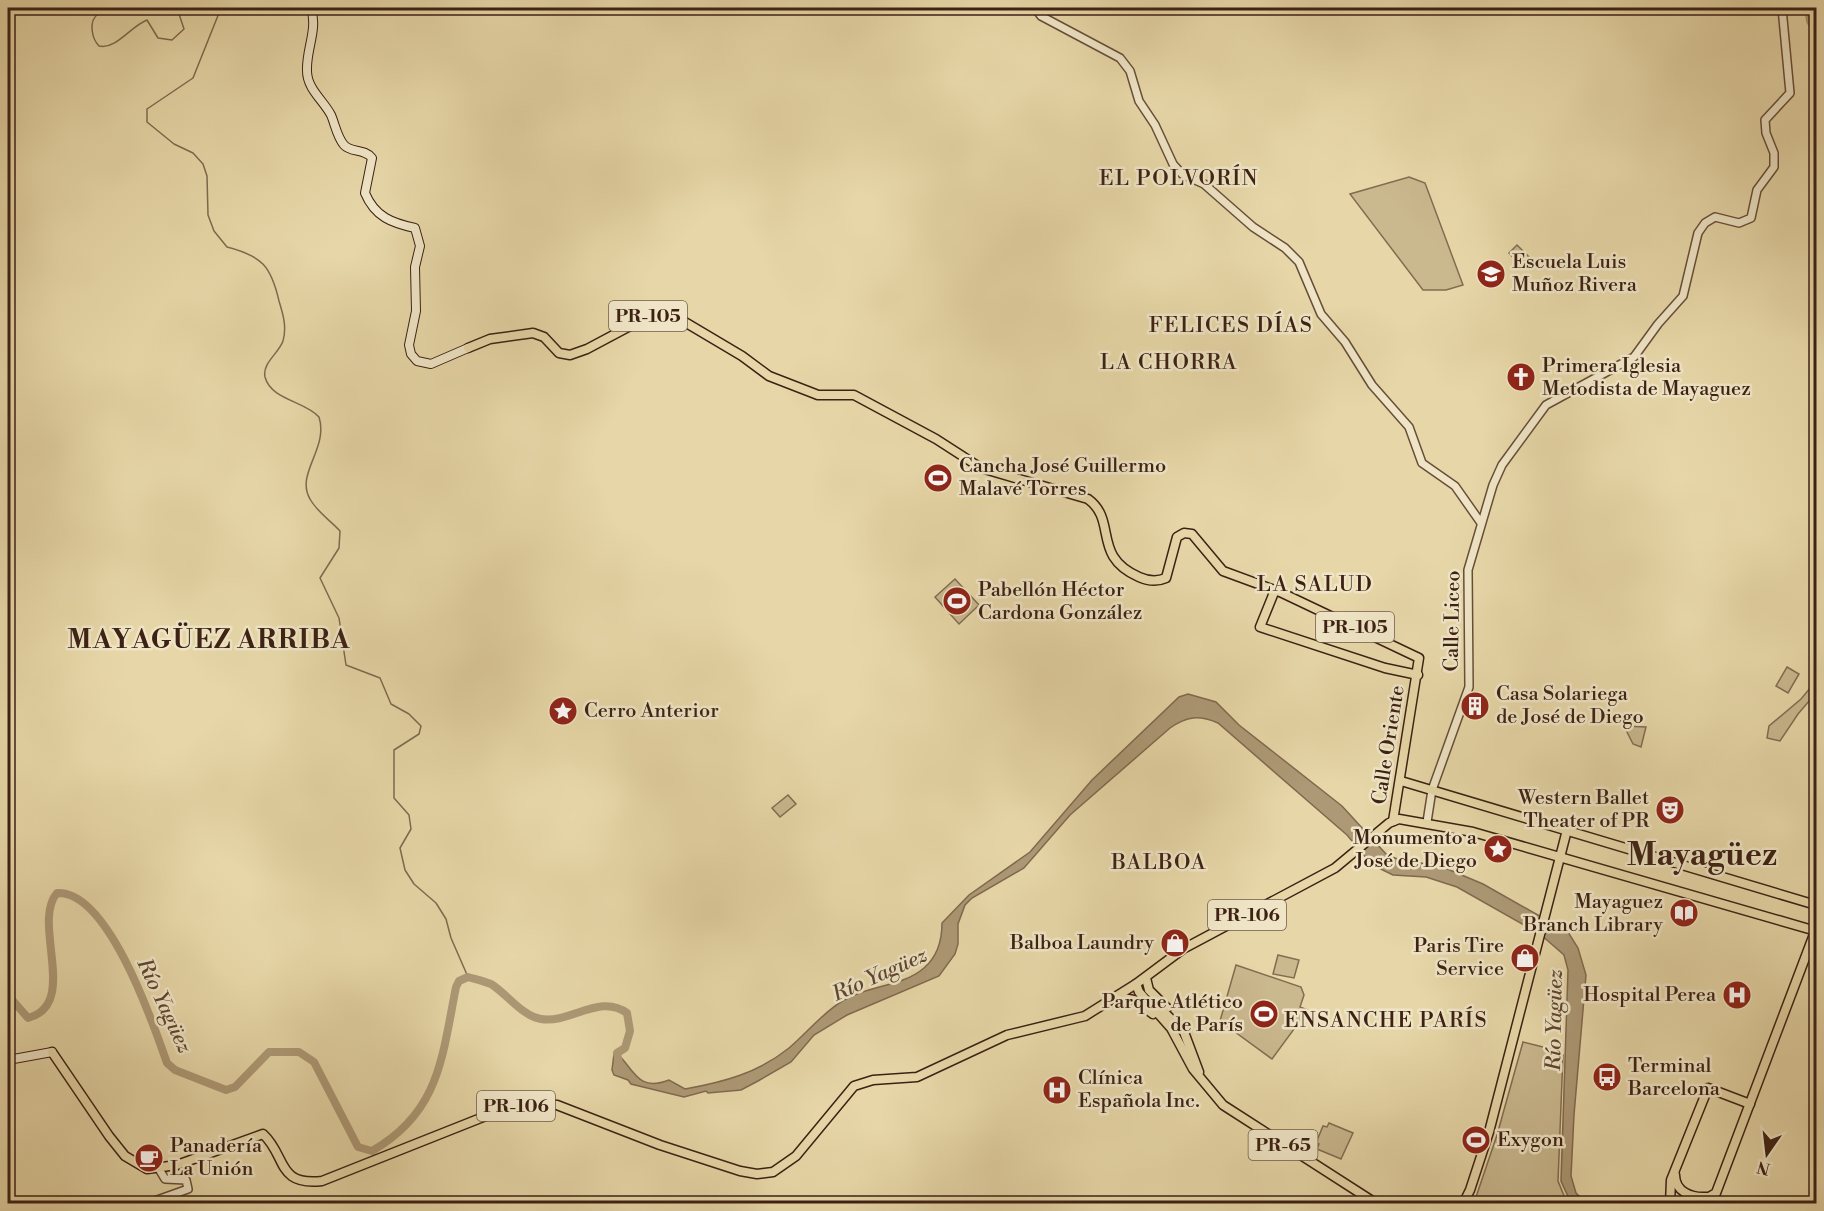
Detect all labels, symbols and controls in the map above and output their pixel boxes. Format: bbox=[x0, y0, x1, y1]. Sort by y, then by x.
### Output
district label: EL POLVORÍN bbox=[1099, 164, 1259, 192]
place label: Escuela Luis Muñoz Rivera bbox=[1512, 250, 1638, 298]
school or university icon: Escuela Luis Muñoz Rivera bbox=[1475, 258, 1507, 290]
road number: PR-105 bbox=[609, 301, 687, 331]
district label: FELICES DÍAS bbox=[1149, 311, 1313, 339]
district label: LA CHORRA bbox=[1100, 350, 1238, 376]
place label: Primera Iglesia Metodista de Mayaguez bbox=[1542, 354, 1751, 402]
church icon: Primera Iglesia Metodista de Mayaguez bbox=[1505, 361, 1537, 393]
place label: Cancha José Guillermo Malavé Torres bbox=[959, 454, 1166, 502]
sports icon: Cancha José Guillermo Malavé Torres bbox=[922, 462, 954, 494]
street label: Calle Liceo bbox=[1440, 570, 1466, 672]
district label: LA SALUD bbox=[1257, 572, 1373, 598]
place label: Pabellón Héctor Cardona González bbox=[978, 578, 1142, 626]
sports icon: Pabellón Héctor Cardona González bbox=[941, 585, 973, 617]
road number: PR-105 bbox=[1316, 612, 1394, 642]
district label: MAYAGÜEZ ARRIBA bbox=[67, 622, 351, 656]
place label: Casa Solariega de José de Diego bbox=[1496, 682, 1644, 730]
street label: Calle Oriente bbox=[1367, 684, 1411, 806]
building icon: Casa Solariega de José de Diego bbox=[1459, 690, 1491, 722]
place icon: Cerro Anterior bbox=[547, 695, 579, 727]
place label: Cerro Anterior bbox=[584, 699, 719, 724]
place label: Western Ballet Theater of PR bbox=[1517, 786, 1650, 834]
theatre icon: Western Ballet Theater of PR bbox=[1654, 794, 1686, 826]
place label: Monumento a José de Diego bbox=[1353, 826, 1478, 874]
place icon: Monumento a José de Diego bbox=[1482, 833, 1514, 865]
district label: Mayagüez bbox=[1627, 835, 1777, 875]
district label: BALBOA bbox=[1110, 850, 1207, 876]
place label: Mayaguez Branch Library bbox=[1522, 890, 1663, 938]
library icon: Mayaguez Branch Library bbox=[1668, 897, 1700, 929]
road number: PR-106 bbox=[1208, 900, 1286, 930]
shop icon: Balboa Laundry bbox=[1159, 927, 1191, 959]
place label: Balboa Laundry bbox=[1009, 931, 1154, 956]
place label: Paris Tire Service bbox=[1414, 934, 1504, 982]
water label: Río Yagüez bbox=[827, 942, 932, 1008]
shop icon: Paris Tire Service bbox=[1509, 942, 1541, 974]
water label: Río Yagüez bbox=[130, 953, 197, 1058]
water label: Río Yagüez bbox=[1541, 969, 1569, 1072]
hospital icon: Hospital Perea bbox=[1721, 979, 1753, 1011]
place label: Hospital Perea bbox=[1583, 983, 1717, 1008]
place label: Parque Atlético de París bbox=[1102, 990, 1243, 1038]
sports icon: Parque Atlético de París bbox=[1248, 998, 1280, 1030]
district label: ENSANCHE PARÍS bbox=[1284, 1006, 1488, 1034]
place label: Terminal Barcelona bbox=[1627, 1054, 1721, 1102]
bus stop icon: Terminal Barcelona bbox=[1591, 1061, 1623, 1093]
place label: Clínica Española Inc. bbox=[1078, 1066, 1200, 1114]
hospital icon: Clínica Española Inc. bbox=[1041, 1074, 1073, 1106]
road number: PR-106 bbox=[477, 1091, 555, 1121]
sports icon: Exygon bbox=[1460, 1124, 1492, 1156]
north arrow bbox=[1737, 1124, 1797, 1184]
place label: Exygon bbox=[1497, 1128, 1564, 1153]
road number: PR-65 bbox=[1248, 1130, 1318, 1160]
place label: Panadería La Unión bbox=[170, 1134, 263, 1182]
cafe icon: Panadería La Unión bbox=[133, 1142, 165, 1174]
text: N bbox=[1755, 1156, 1772, 1179]

